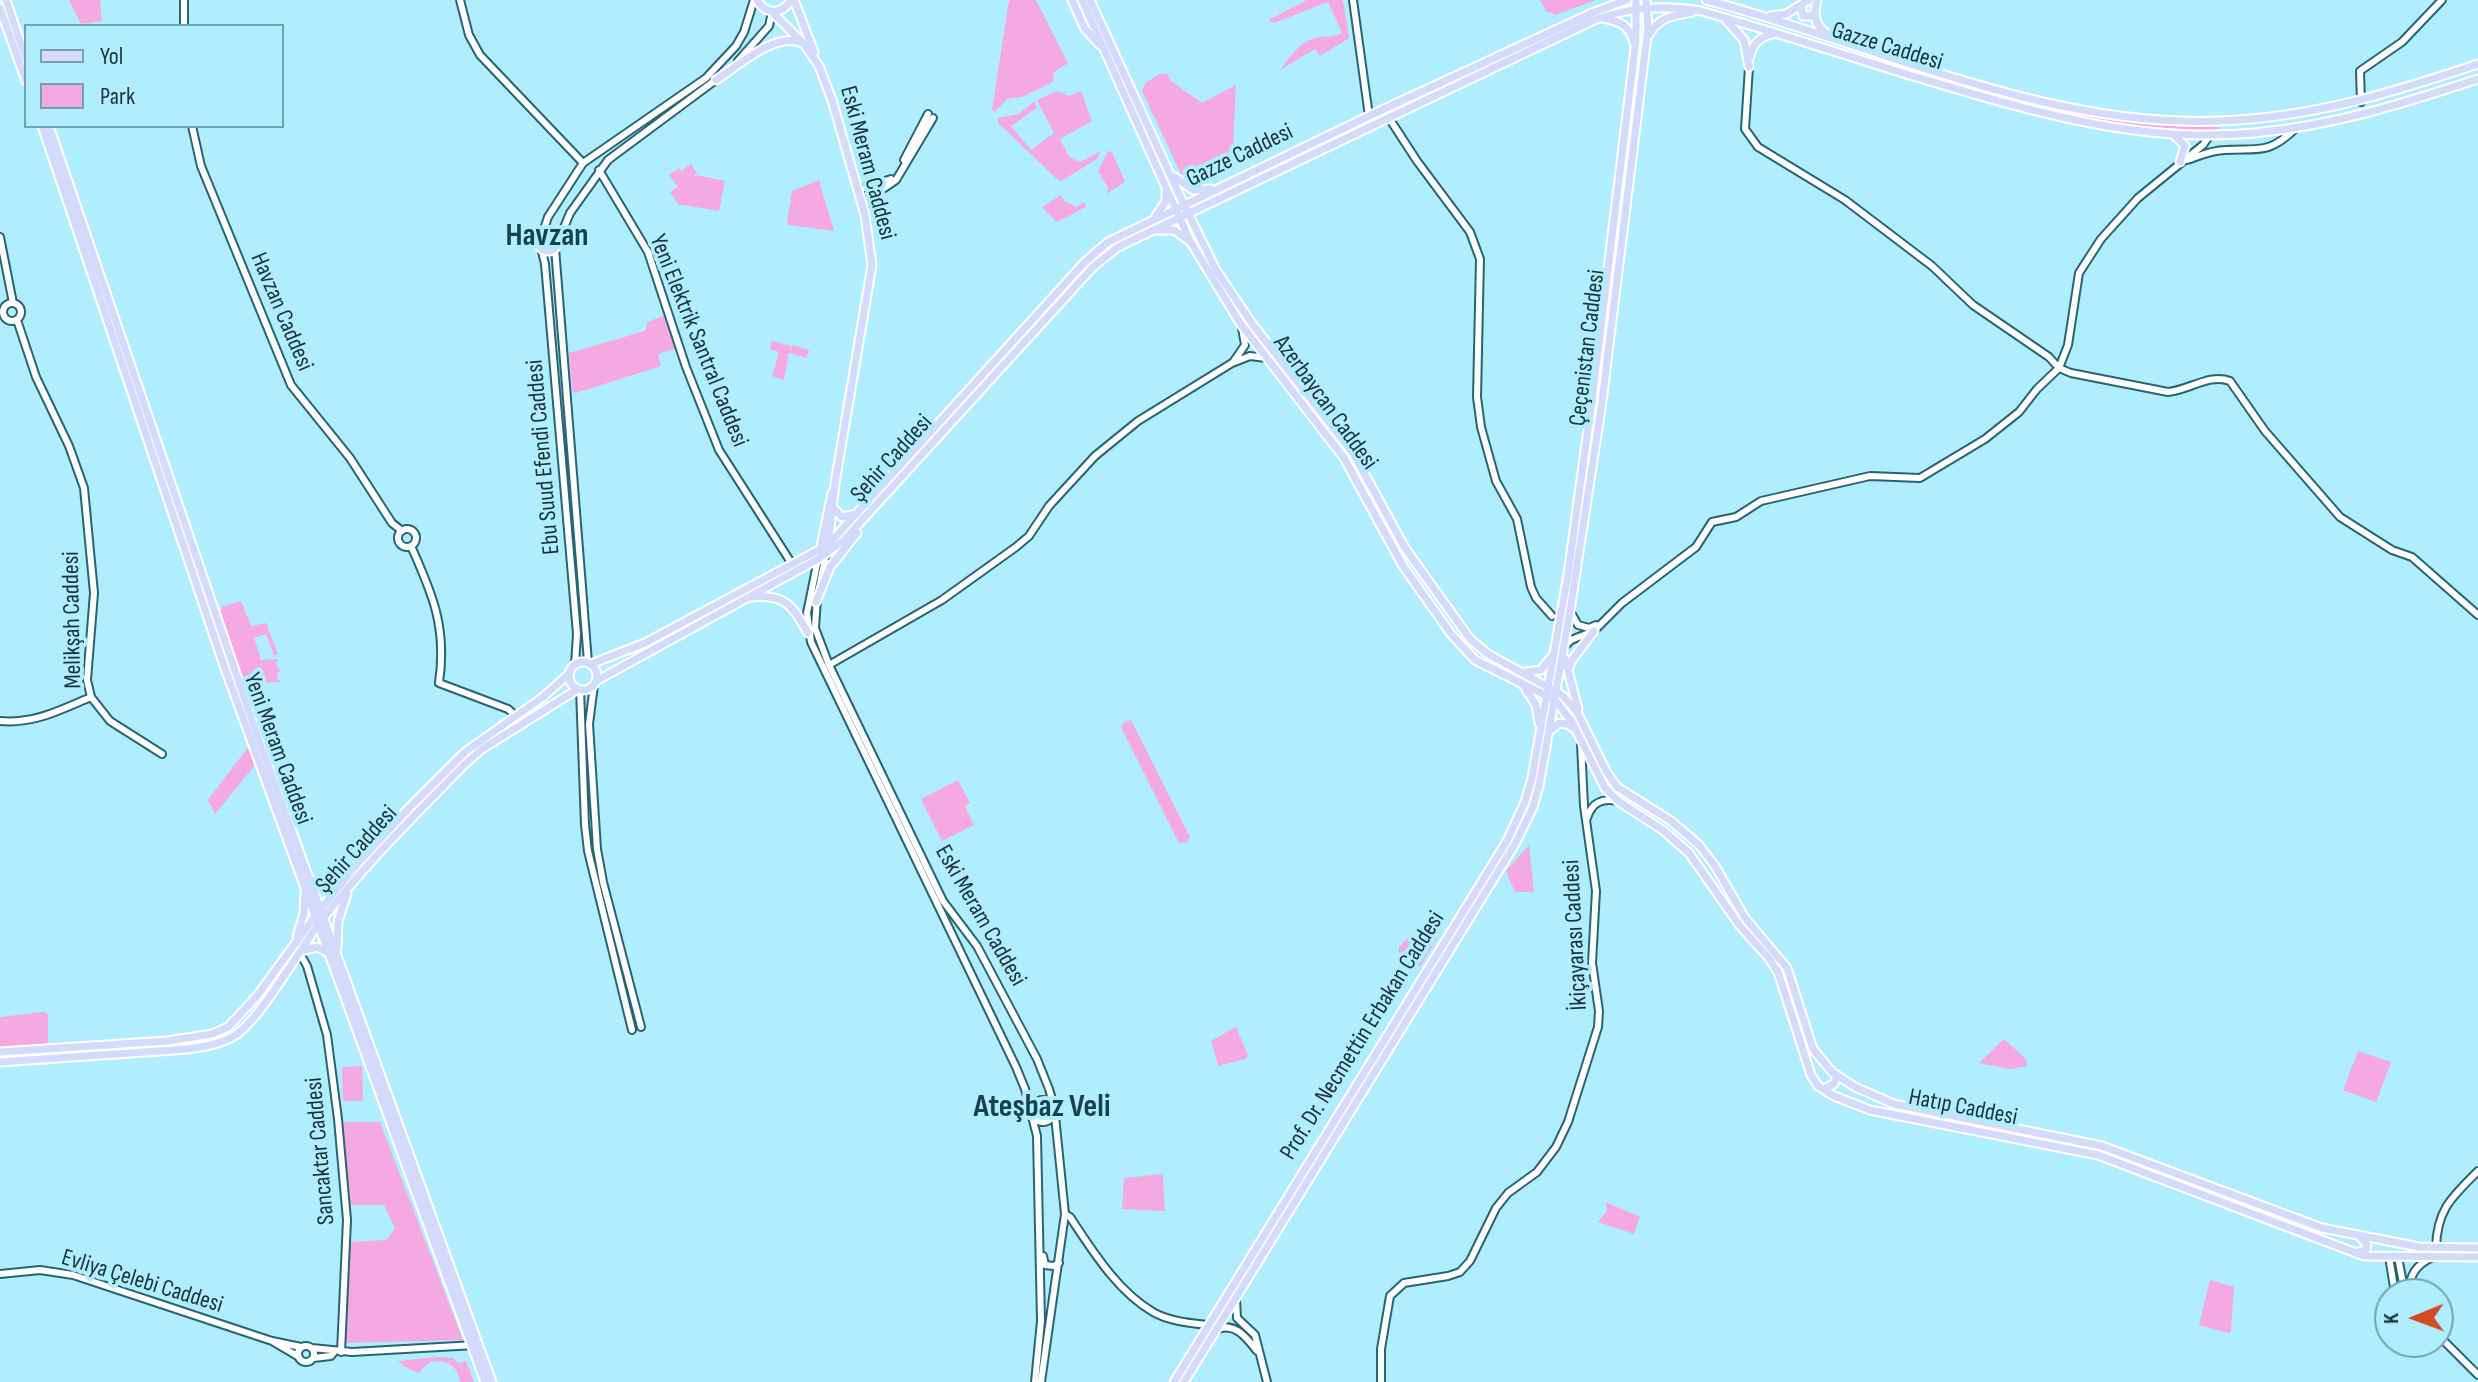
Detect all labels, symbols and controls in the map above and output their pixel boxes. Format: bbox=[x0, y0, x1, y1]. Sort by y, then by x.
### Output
street label: Gazze Caddesi bbox=[1828, 16, 1946, 78]
legend bbox=[24, 24, 284, 128]
text: Yol bbox=[100, 42, 123, 71]
text: Park bbox=[100, 82, 135, 111]
street label: Eski Meram Caddesi bbox=[833, 83, 901, 243]
street label: Gazze Caddesi bbox=[1182, 118, 1298, 194]
district label: Havzan bbox=[505, 218, 589, 256]
street label: Yeni Elektrik Santral Caddesi bbox=[642, 231, 754, 451]
street label: Havzan Caddesi bbox=[243, 248, 319, 376]
street label: Çeçenistan Caddesi bbox=[1564, 268, 1612, 428]
street label: Azerbaycan Caddesi bbox=[1267, 330, 1383, 476]
street label: Ebu Suud Efendi Caddesi bbox=[521, 358, 567, 556]
street label: Şehir Caddesi bbox=[845, 409, 939, 509]
street label: Melikşah Caddesi bbox=[57, 551, 89, 689]
street label: Yeni Meram Caddesi bbox=[236, 669, 318, 829]
street label: Şehir Caddesi bbox=[310, 800, 404, 900]
street label: Eski Meram Caddesi bbox=[928, 840, 1032, 992]
street label: İkiçayarası Caddesi bbox=[1558, 859, 1594, 1011]
street label: Prof. Dr. Necmettin Erbakan Caddesi bbox=[1275, 906, 1451, 1166]
street label: Sancaktar Caddesi bbox=[300, 1076, 342, 1226]
street label: Hatıp Caddesi bbox=[1906, 1083, 2020, 1133]
district label: Ateşbaz Veli bbox=[973, 1089, 1111, 1127]
street label: Evliya Çelebi Caddesi bbox=[58, 1244, 226, 1320]
north arrow bbox=[2374, 1278, 2454, 1358]
text: K bbox=[2378, 1313, 2405, 1324]

